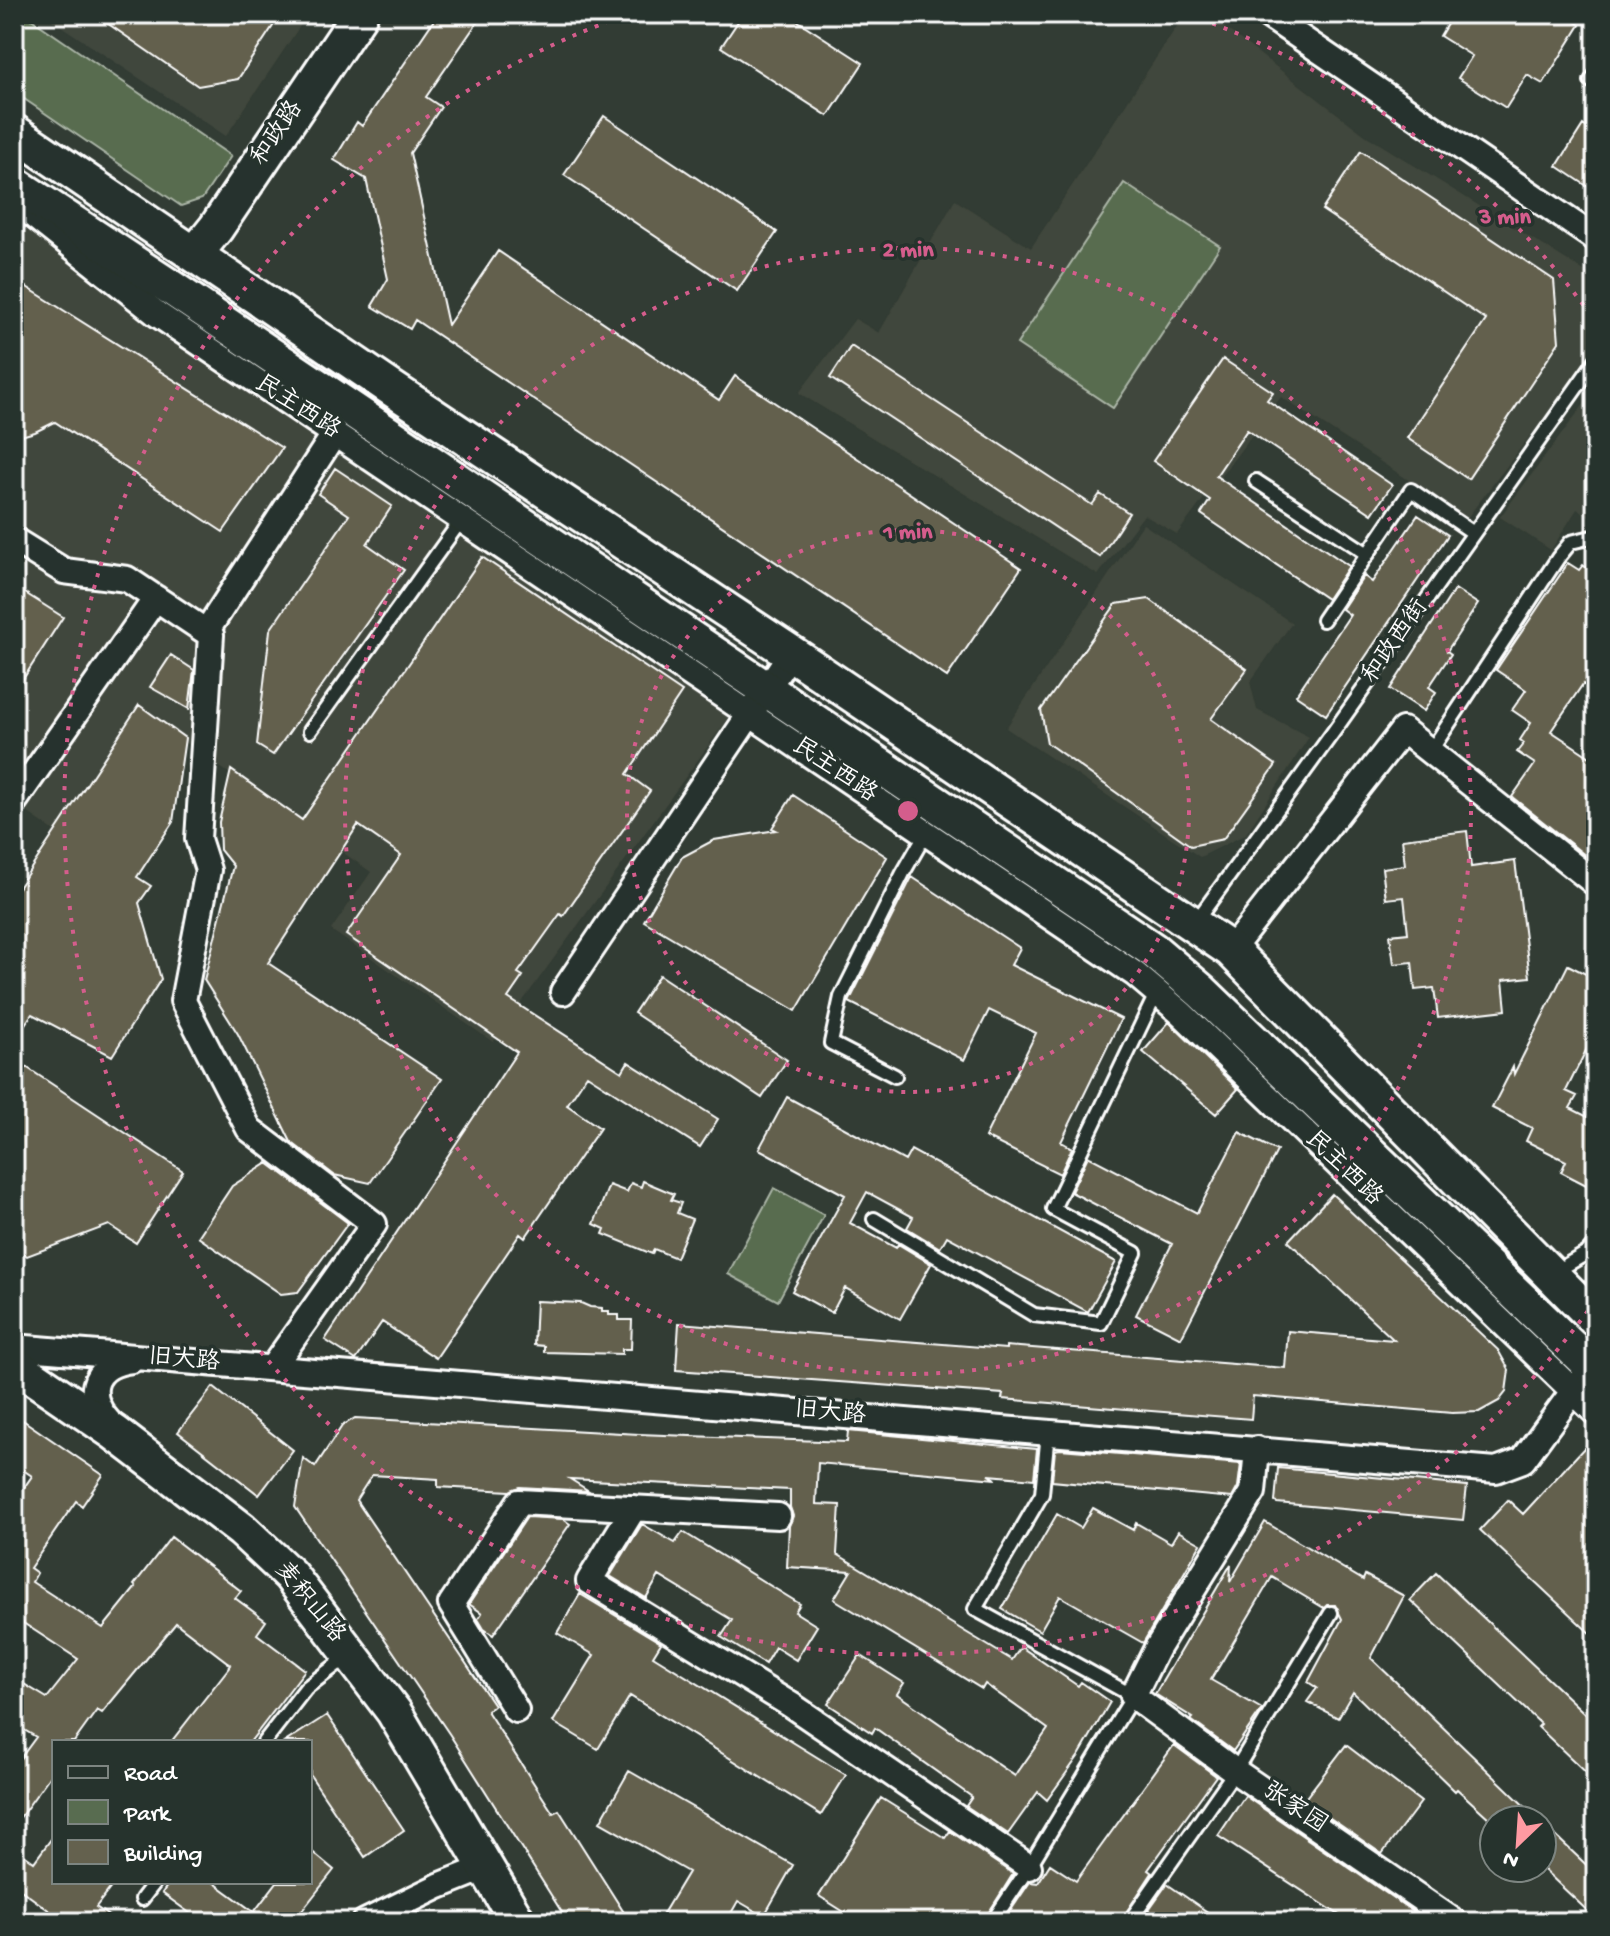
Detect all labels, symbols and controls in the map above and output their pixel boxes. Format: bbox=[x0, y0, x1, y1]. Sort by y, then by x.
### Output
street label: 和政路 bbox=[244, 95, 310, 172]
text: 3 min bbox=[1478, 204, 1531, 233]
text: 2 min bbox=[882, 237, 934, 266]
street label: 民主西路 bbox=[249, 368, 346, 446]
text: 1 min bbox=[882, 519, 933, 548]
street label: 和政西街 bbox=[1356, 594, 1435, 690]
street label: 民主西路 bbox=[786, 730, 883, 810]
centre of rings bbox=[894, 797, 922, 825]
street label: 民主西路 bbox=[1298, 1124, 1389, 1213]
street label: 旧大路 bbox=[147, 1341, 221, 1379]
street label: 旧大路 bbox=[793, 1394, 867, 1432]
street label: 麦积山路 bbox=[268, 1555, 352, 1649]
legend bbox=[52, 1740, 312, 1884]
text: Road bbox=[124, 1761, 178, 1790]
street label: 张家园 bbox=[1256, 1776, 1333, 1841]
text: Park bbox=[123, 1801, 172, 1830]
north arrow bbox=[1478, 1804, 1558, 1884]
text: Building bbox=[123, 1841, 202, 1870]
text: N bbox=[1499, 1844, 1523, 1873]

